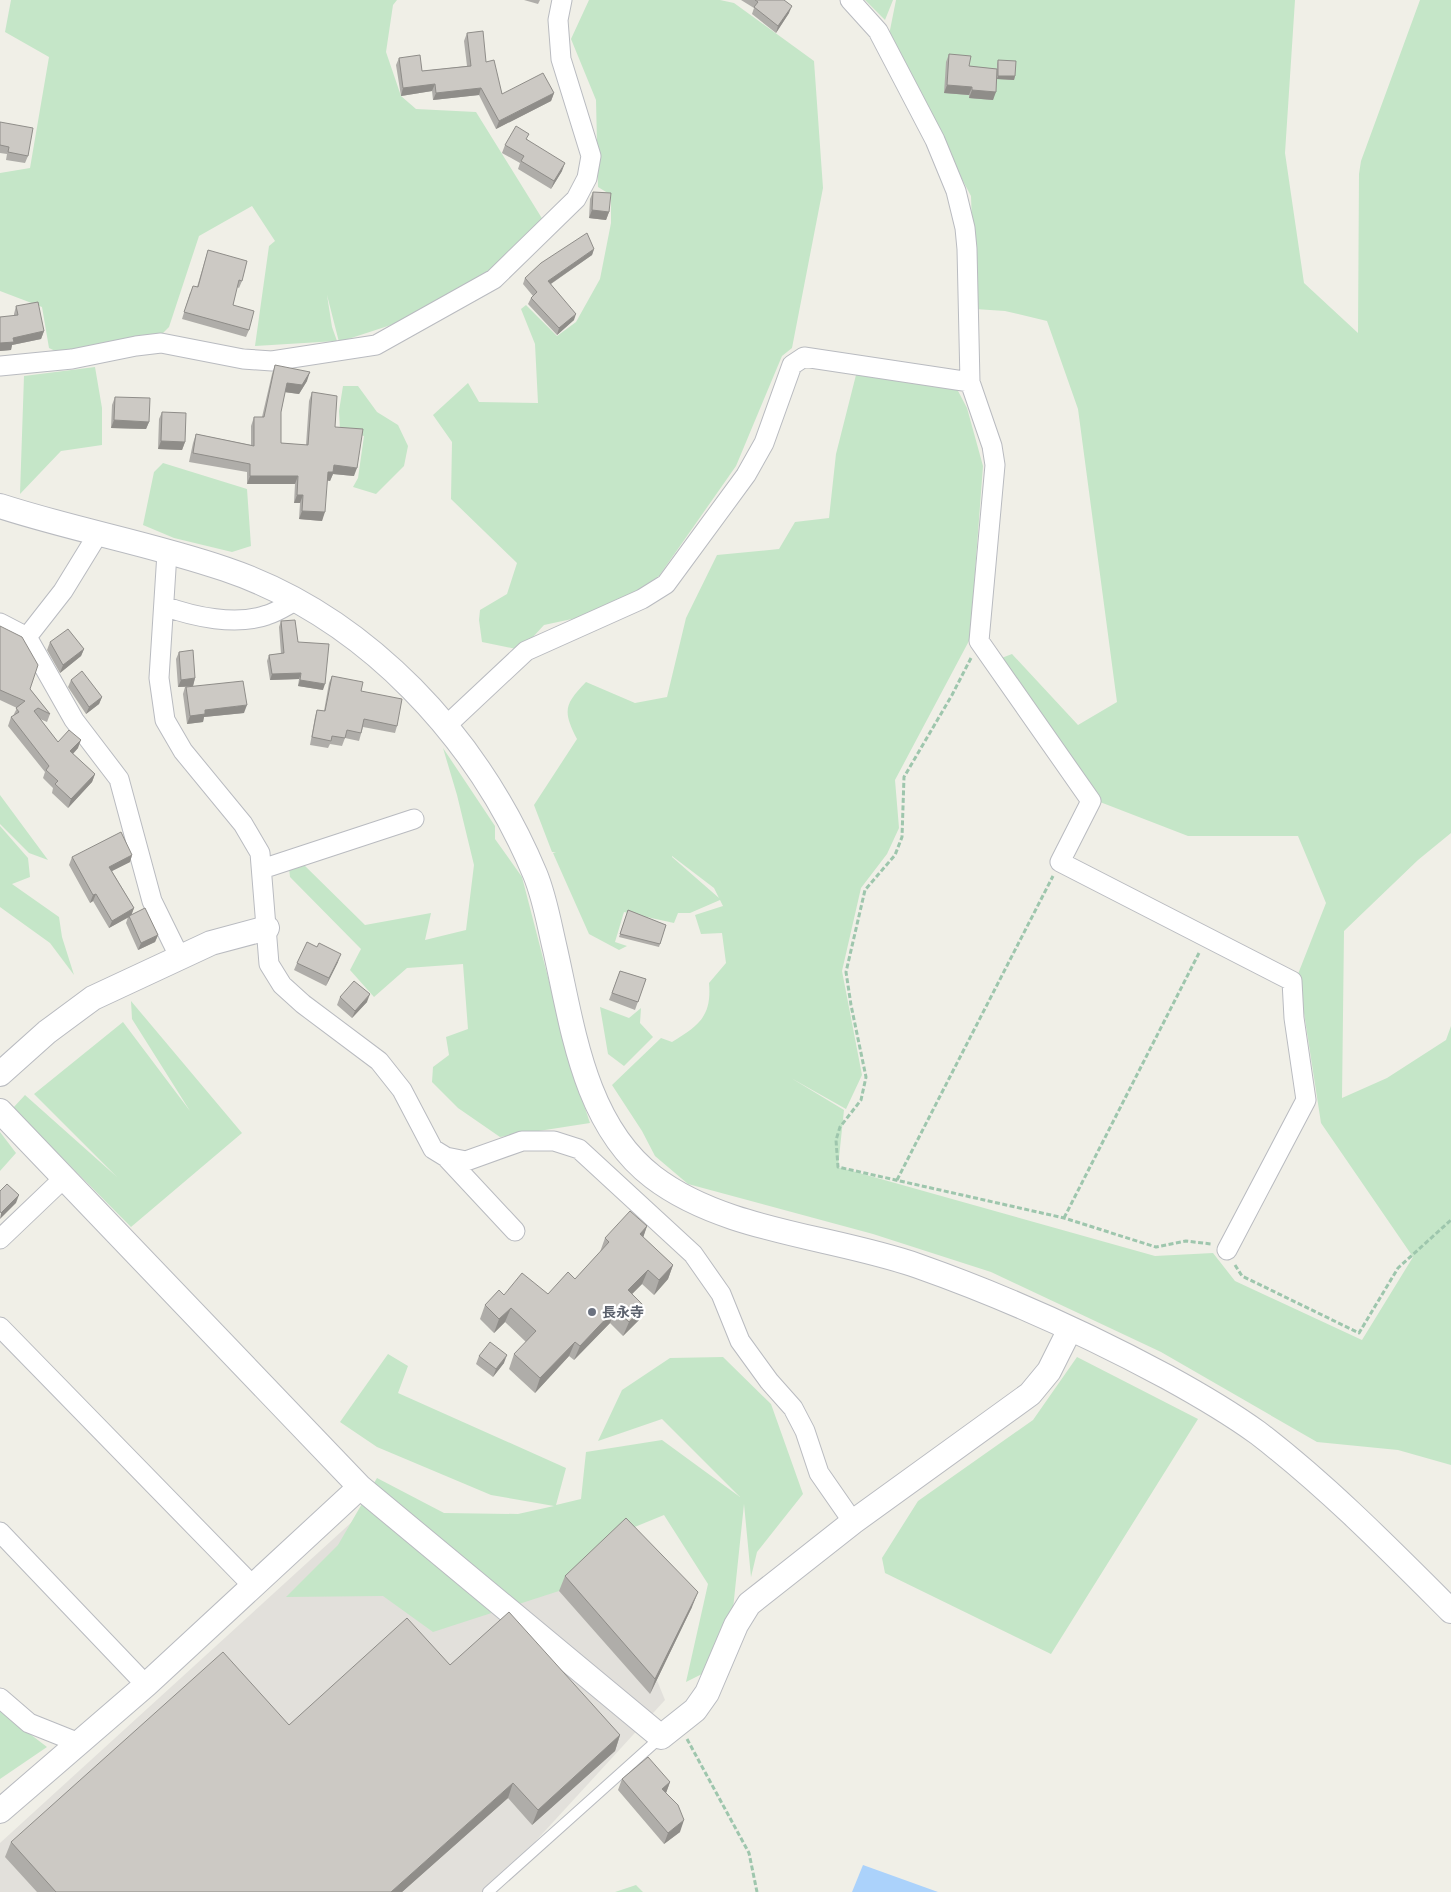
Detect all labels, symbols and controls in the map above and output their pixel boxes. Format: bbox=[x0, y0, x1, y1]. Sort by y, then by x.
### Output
place label: 長永寺 bbox=[602, 1304, 644, 1320]
marker: 長永寺 bbox=[586, 1306, 598, 1318]

